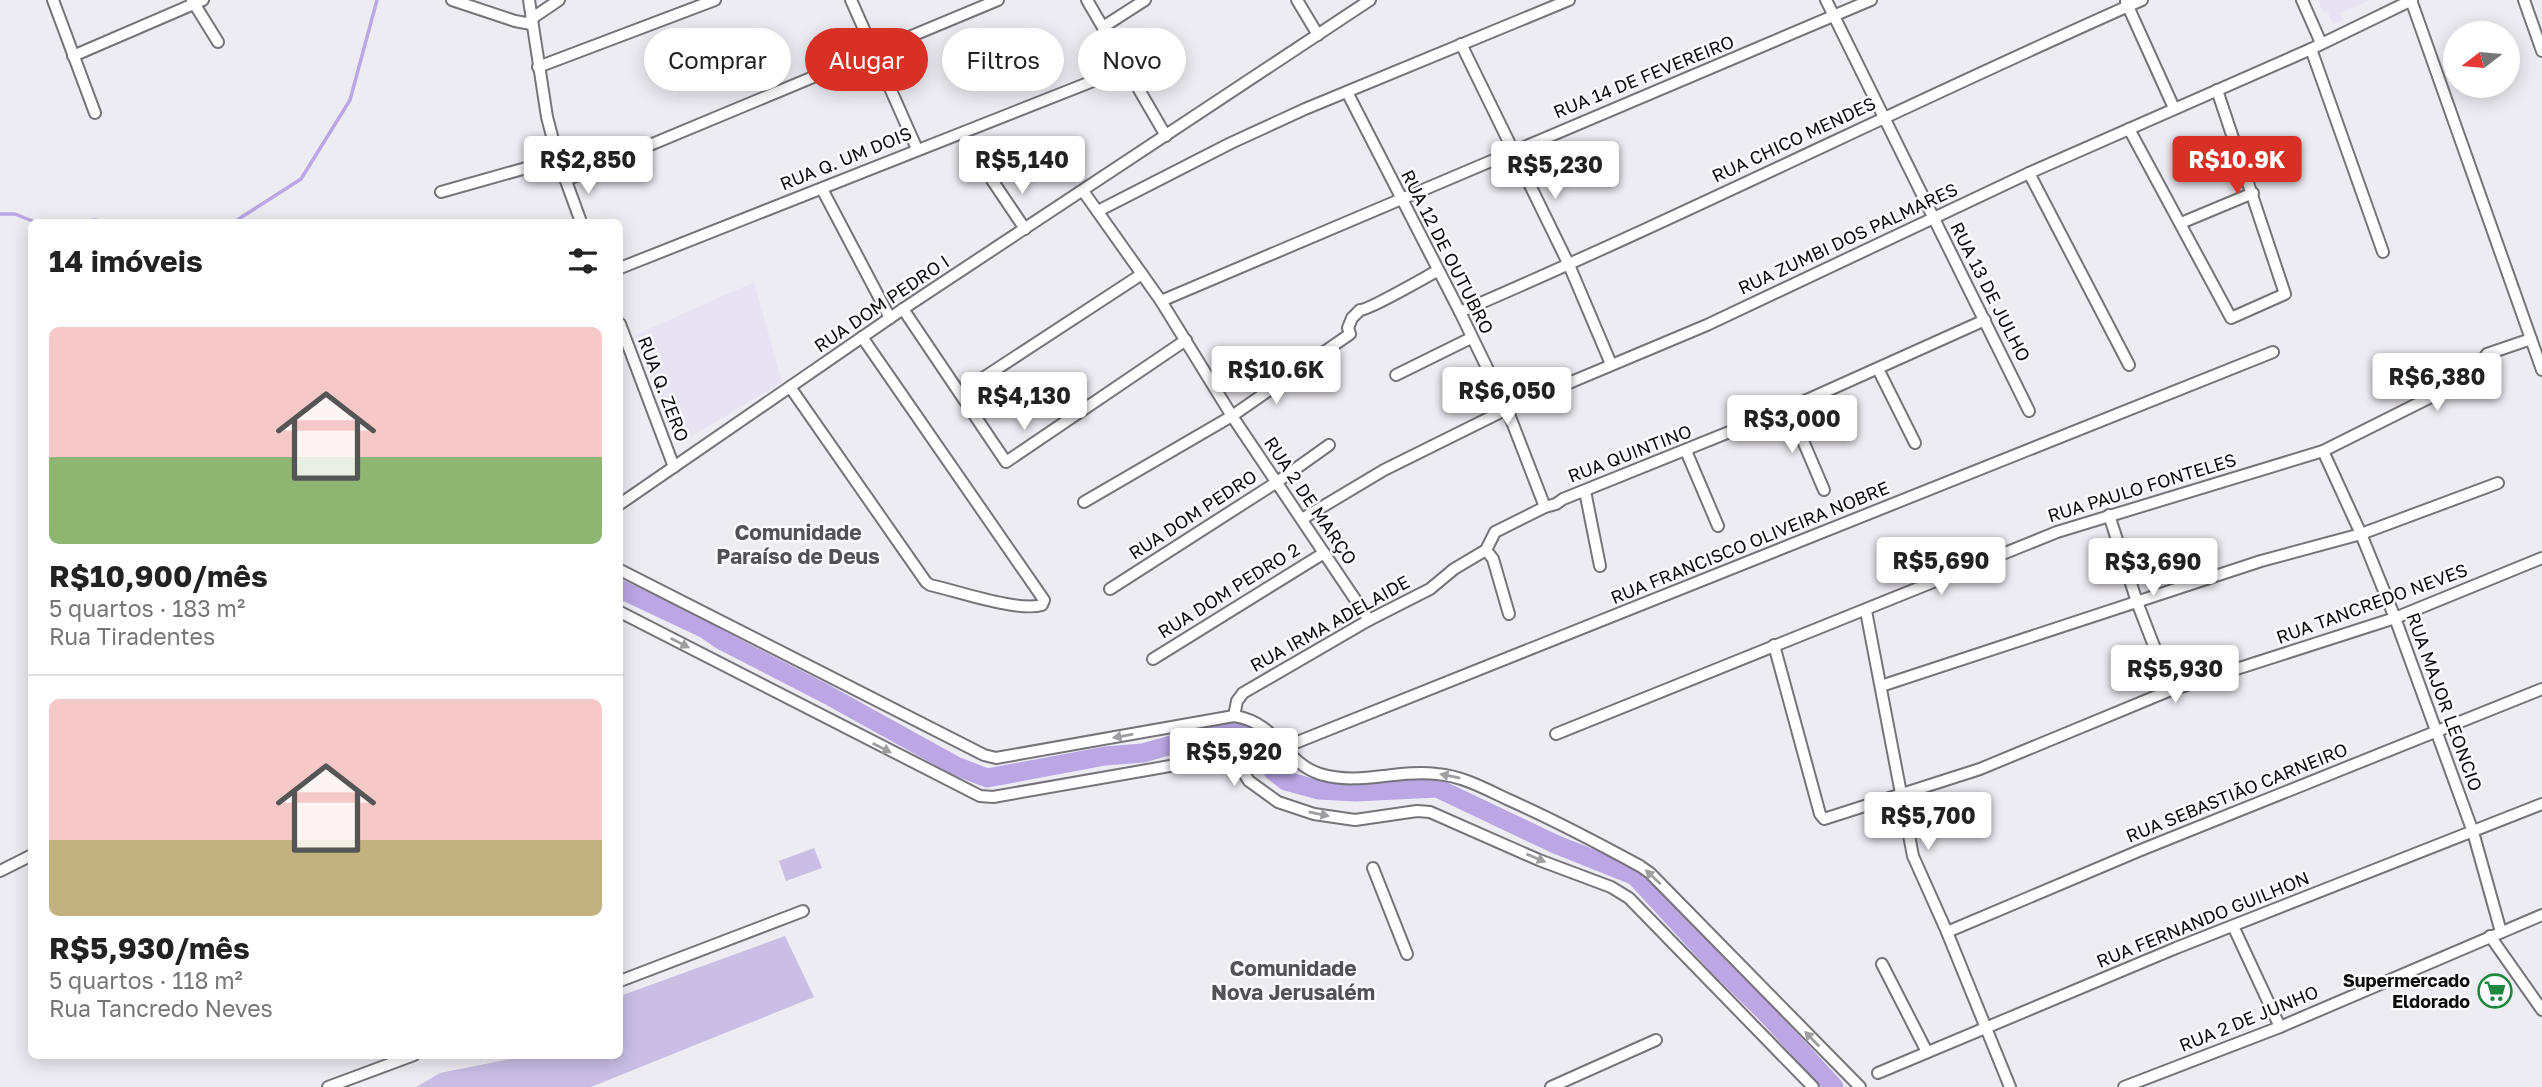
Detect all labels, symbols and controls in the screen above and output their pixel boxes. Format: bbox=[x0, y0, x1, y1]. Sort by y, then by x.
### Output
north arrow bbox=[2443, 21, 2520, 98]
map controls bbox=[2443, 21, 2520, 98]
chip: Comprar bbox=[644, 28, 791, 91]
chip: Alugar bbox=[805, 28, 928, 91]
chip: Filtros bbox=[942, 28, 1064, 91]
chip: Novo bbox=[1078, 28, 1186, 91]
street label: RUA 14 DE FEVEREIRO bbox=[1550, 30, 1737, 122]
street label: RUA CHICO MENDES bbox=[1708, 91, 1879, 187]
street label: RUA Q. UM DOIS bbox=[776, 122, 915, 195]
pin: R$2,850 bbox=[523, 136, 653, 196]
pin: R$5,140 bbox=[957, 136, 1087, 196]
pin: R$10.9K bbox=[2172, 136, 2302, 196]
pin: R$5,230 bbox=[1490, 142, 1620, 201]
text: R$2,850 bbox=[540, 145, 636, 173]
text: R$5,140 bbox=[975, 145, 1069, 173]
text: R$10.9K bbox=[2189, 145, 2285, 173]
text: R$5,230 bbox=[1507, 150, 1603, 178]
street label: RUA 12 DE OUTUBRO bbox=[1397, 166, 1499, 337]
street label: RUA ZUMBI DOS PALMARES bbox=[1734, 177, 1961, 299]
street label: RUA 13 DE JULHO bbox=[1946, 218, 2036, 365]
icon: filters bbox=[564, 242, 602, 280]
text: 14 imóveis bbox=[49, 243, 203, 279]
street label: RUA DOM PEDRO I bbox=[810, 250, 953, 357]
street label: RUA Q. ZERO bbox=[634, 333, 694, 445]
pin: R$10.6K bbox=[1211, 346, 1341, 406]
pin: R$6,380 bbox=[2372, 354, 2502, 413]
text: R$10.6K bbox=[1228, 355, 1324, 383]
text: R$6,380 bbox=[2388, 362, 2486, 390]
pin: R$6,050 bbox=[1442, 368, 1572, 427]
pin: R$4,130 bbox=[959, 372, 1089, 432]
icon: home bbox=[263, 373, 389, 499]
text: R$6,050 bbox=[1458, 376, 1556, 404]
text: R$4,130 bbox=[977, 381, 1071, 409]
pin: R$3,000 bbox=[1727, 396, 1857, 455]
text: R$3,000 bbox=[1743, 404, 1841, 432]
street label: RUA QUINTINO bbox=[1565, 419, 1695, 487]
street label: RUA 2 DE MARÇO bbox=[1260, 432, 1362, 569]
street label: RUA PAULO FONTELES bbox=[2045, 448, 2239, 526]
street label: RUA DOM PEDRO bbox=[1124, 465, 1261, 564]
street label: RUA FRANCISCO OLIVEIRA NOBRE bbox=[1607, 476, 1892, 608]
district label: Comunidade Paraíso de Deus bbox=[716, 519, 880, 569]
street label: RUA DOM PEDRO 2 bbox=[1154, 538, 1303, 643]
pin: R$5,690 bbox=[1876, 538, 2006, 597]
pin: R$3,690 bbox=[2088, 538, 2218, 598]
text: R$5,690 bbox=[1893, 546, 1989, 574]
text: R$3,690 bbox=[2105, 547, 2201, 575]
text: R$10,900/mês bbox=[49, 558, 268, 594]
street label: RUA TANCREDO NEVES bbox=[2273, 558, 2470, 648]
street label: RUA IRMA ADELAIDE bbox=[1246, 570, 1413, 676]
text: 5 quartos · 183 m² bbox=[49, 594, 245, 622]
street label: RUA MAJOR LEONCIO bbox=[2402, 609, 2487, 794]
text: Rua Tiradentes bbox=[49, 622, 215, 650]
one-way arrow bbox=[670, 638, 690, 649]
pin: R$5,930 bbox=[2110, 646, 2240, 705]
text: R$5,930 bbox=[2127, 654, 2223, 682]
pin: R$5,920 bbox=[1169, 728, 1299, 788]
one-way arrow bbox=[1112, 731, 1134, 742]
text: R$5,920 bbox=[1186, 737, 1282, 765]
street label: RUA SEBASTIÃO CARNEIRO bbox=[2123, 737, 2351, 847]
one-way arrow bbox=[872, 742, 892, 753]
icon: home bbox=[263, 745, 389, 871]
one-way arrow bbox=[1439, 771, 1461, 782]
pin: R$5,700 bbox=[1863, 792, 1993, 852]
text: R$5,700 bbox=[1880, 801, 1976, 829]
one-way arrow bbox=[1308, 809, 1330, 820]
one-way arrow bbox=[1526, 852, 1546, 864]
street label: RUA FERNANDO GUILHON bbox=[2093, 866, 2312, 972]
one-way arrow bbox=[1645, 869, 1662, 885]
text: R$5,930/mês bbox=[49, 930, 250, 966]
district label: Comunidade Nova Jerusalém bbox=[1211, 955, 1375, 1005]
text: 5 quartos · 118 m² bbox=[49, 966, 243, 994]
place label: Supermercado Eldorado bbox=[2343, 969, 2470, 1012]
supermarket icon: Supermercado Eldorado bbox=[2476, 972, 2514, 1010]
street label: RUA 2 DE JUNHO bbox=[2176, 980, 2321, 1056]
text: Rua Tancredo Neves bbox=[49, 994, 273, 1022]
one-way arrow bbox=[1804, 1031, 1820, 1048]

